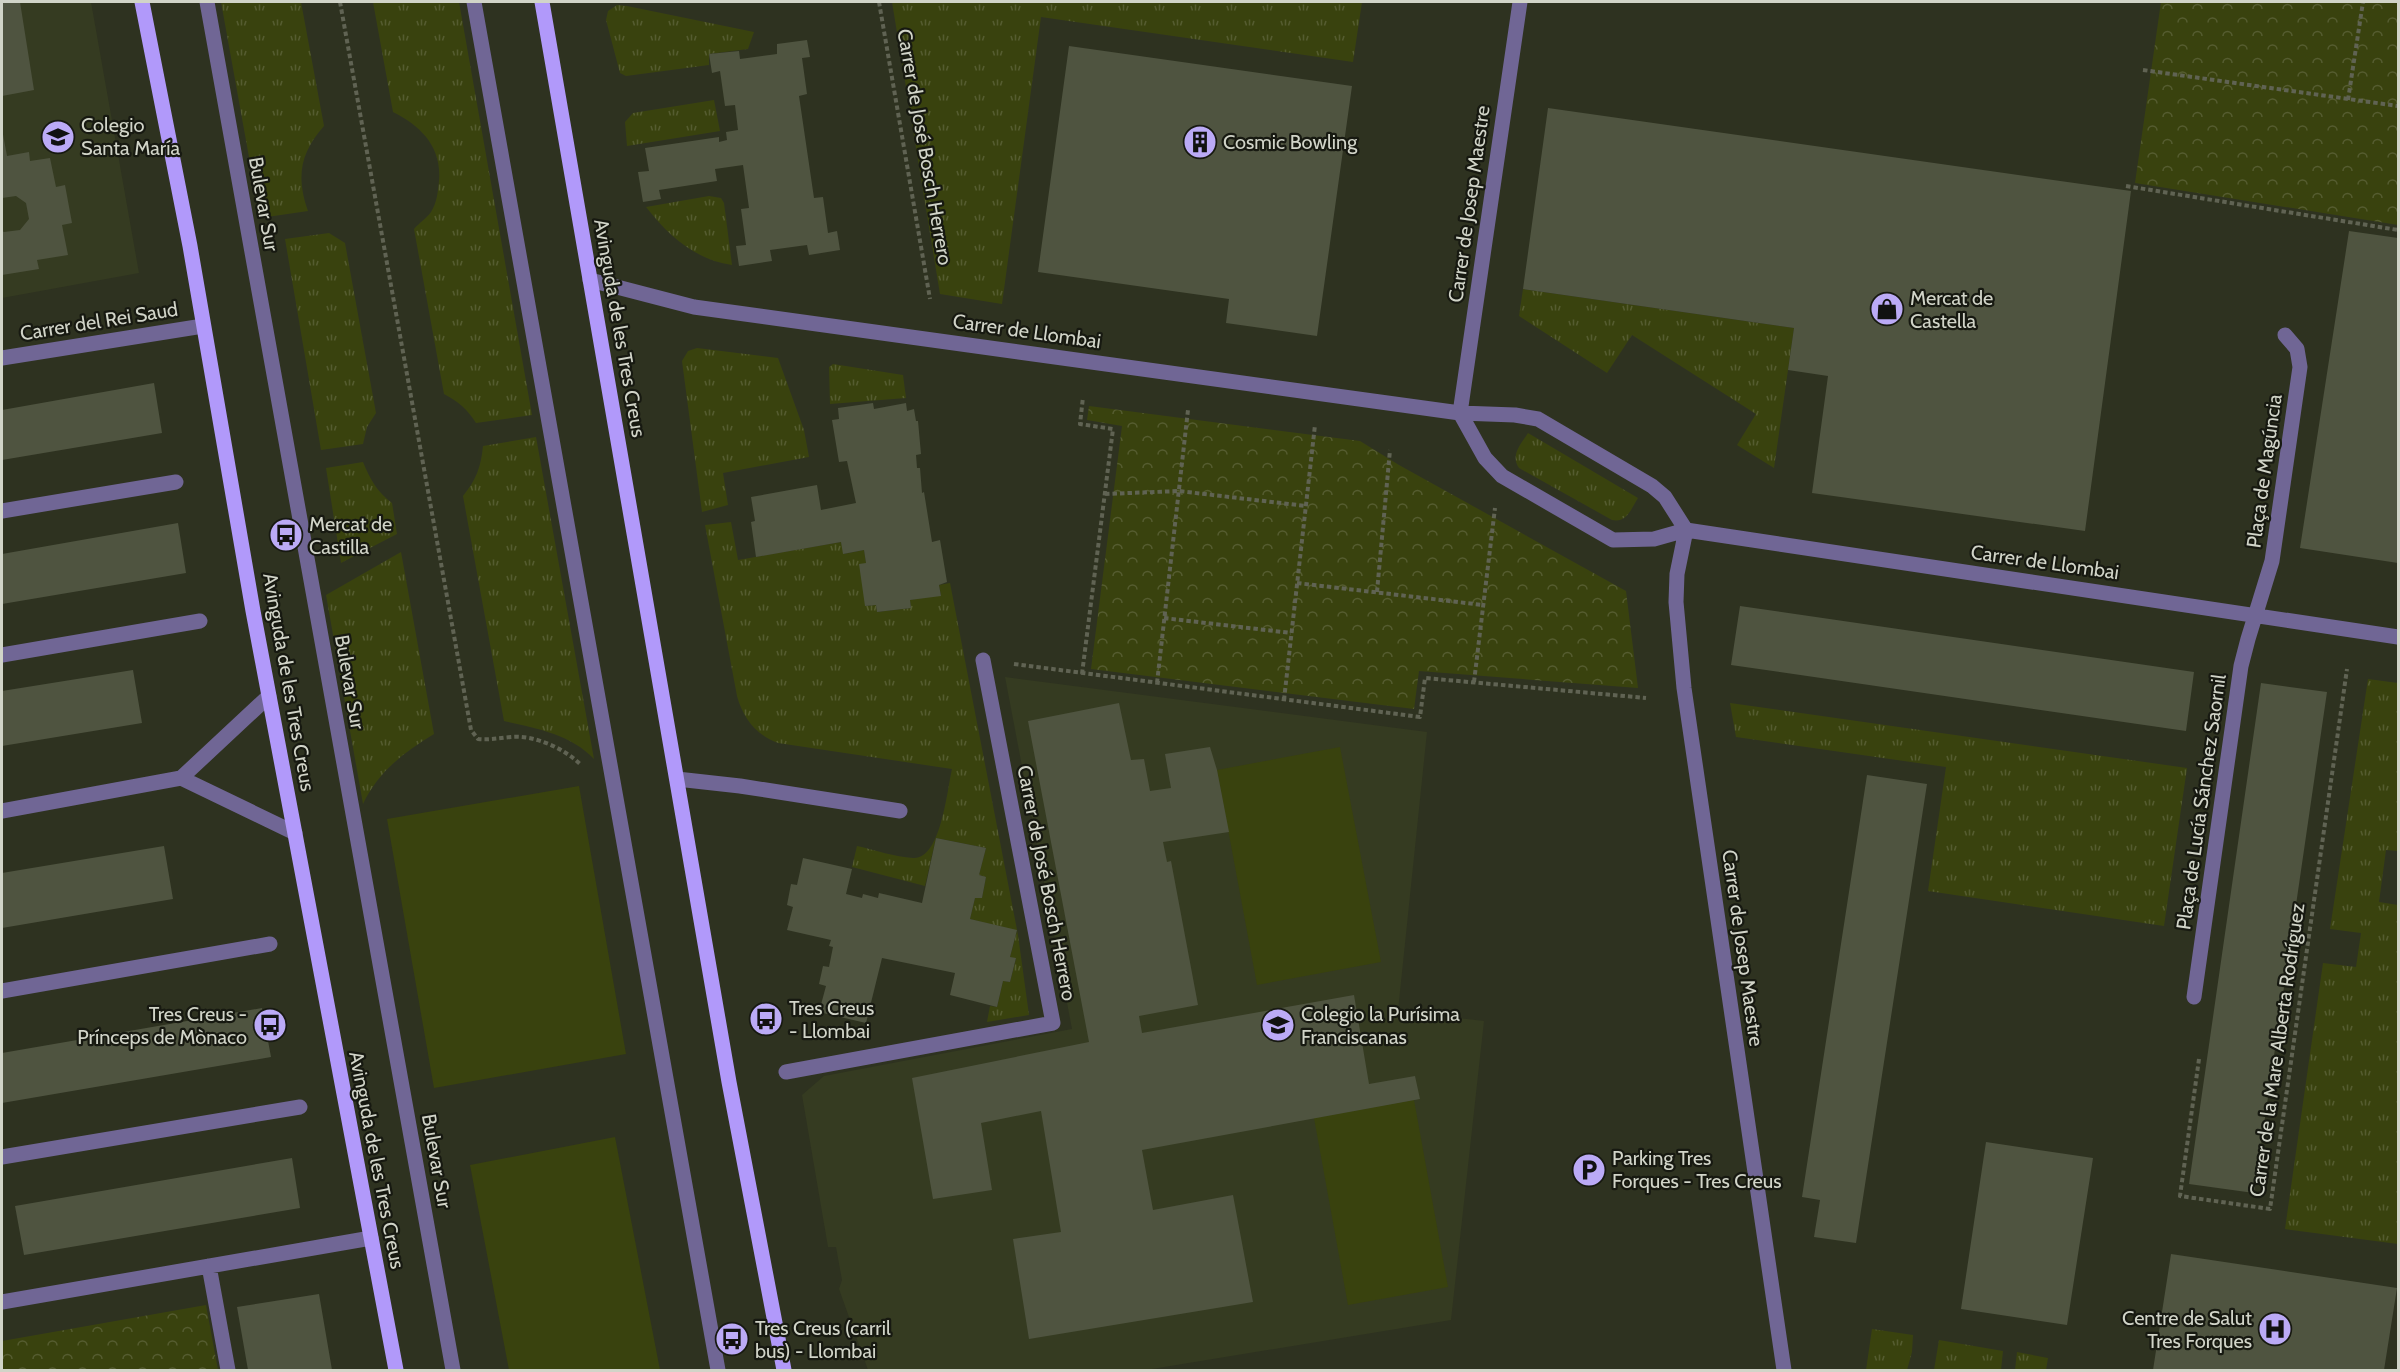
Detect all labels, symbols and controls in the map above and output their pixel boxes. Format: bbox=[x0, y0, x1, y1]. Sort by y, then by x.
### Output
street label: Carrer de José Bosch Herrero bbox=[892, 27, 958, 267]
street label: Carrer de Josep Maestre bbox=[1443, 104, 1495, 304]
place label: Colegio Santa María bbox=[81, 113, 180, 160]
school or university icon: Colegio Santa María bbox=[40, 119, 76, 155]
building icon: Cosmic Bowling bbox=[1182, 124, 1218, 160]
place label: Cosmic Bowling bbox=[1223, 130, 1358, 154]
street label: Bulevar Sur bbox=[244, 155, 284, 254]
street label: Avinguda de les Tres Creus bbox=[589, 217, 651, 439]
place label: Mercat de Castella bbox=[1910, 286, 1993, 333]
shop icon: Mercat de Castella bbox=[1869, 291, 1905, 327]
street label: Carrer del Rei Saud bbox=[18, 297, 180, 345]
street label: Carrer de Llombai bbox=[951, 309, 1103, 353]
street label: Plaça de Magúncia bbox=[2241, 392, 2287, 549]
place label: Mercat de Castilla bbox=[309, 512, 392, 559]
bus stop icon: Mercat de Castilla bbox=[268, 517, 304, 553]
street label: Carrer de Llombai bbox=[1969, 540, 2121, 584]
street label: Avinguda de les Tres Creus bbox=[258, 571, 320, 793]
street label: Bulevar Sur bbox=[330, 633, 370, 732]
street label: Plaça de Lucía Sánchez Saornil bbox=[2171, 672, 2231, 931]
street label: Carrer de José Bosch Herrero bbox=[1012, 763, 1082, 1003]
street label: Carrer de Josep Maestre bbox=[1717, 848, 1769, 1048]
street label: Carrer de la Mare Alberta Rodríguez bbox=[2244, 902, 2310, 1198]
place label: Tres Creus - Llombai bbox=[789, 996, 874, 1043]
bus stop icon: Tres Creus - Llombai bbox=[748, 1001, 784, 1037]
place label: Tres Creus - Prínceps de Mònaco bbox=[77, 1002, 247, 1049]
place label: Colegio la Purísima Franciscanas bbox=[1301, 1002, 1460, 1049]
bus stop icon: Tres Creus - Prínceps de Mònaco bbox=[252, 1007, 288, 1043]
school or university icon: Colegio la Purísima Franciscanas bbox=[1260, 1007, 1296, 1043]
street label: Avinguda de les Tres Creus bbox=[344, 1049, 410, 1271]
street label: Bulevar Sur bbox=[417, 1112, 457, 1211]
place label: Parking Tres Forques - Tres Creus bbox=[1612, 1146, 1781, 1193]
parking icon: Parking Tres Forques - Tres Creus bbox=[1571, 1152, 1607, 1188]
place label: Centre de Salut Tres Forques bbox=[2122, 1306, 2252, 1353]
hospital icon: Centre de Salut Tres Forques bbox=[2257, 1311, 2293, 1347]
place label: Tres Creus (carril bus) - Llombai bbox=[755, 1316, 891, 1363]
bus stop icon: Tres Creus (carril bus) - Llombai bbox=[714, 1321, 750, 1357]

